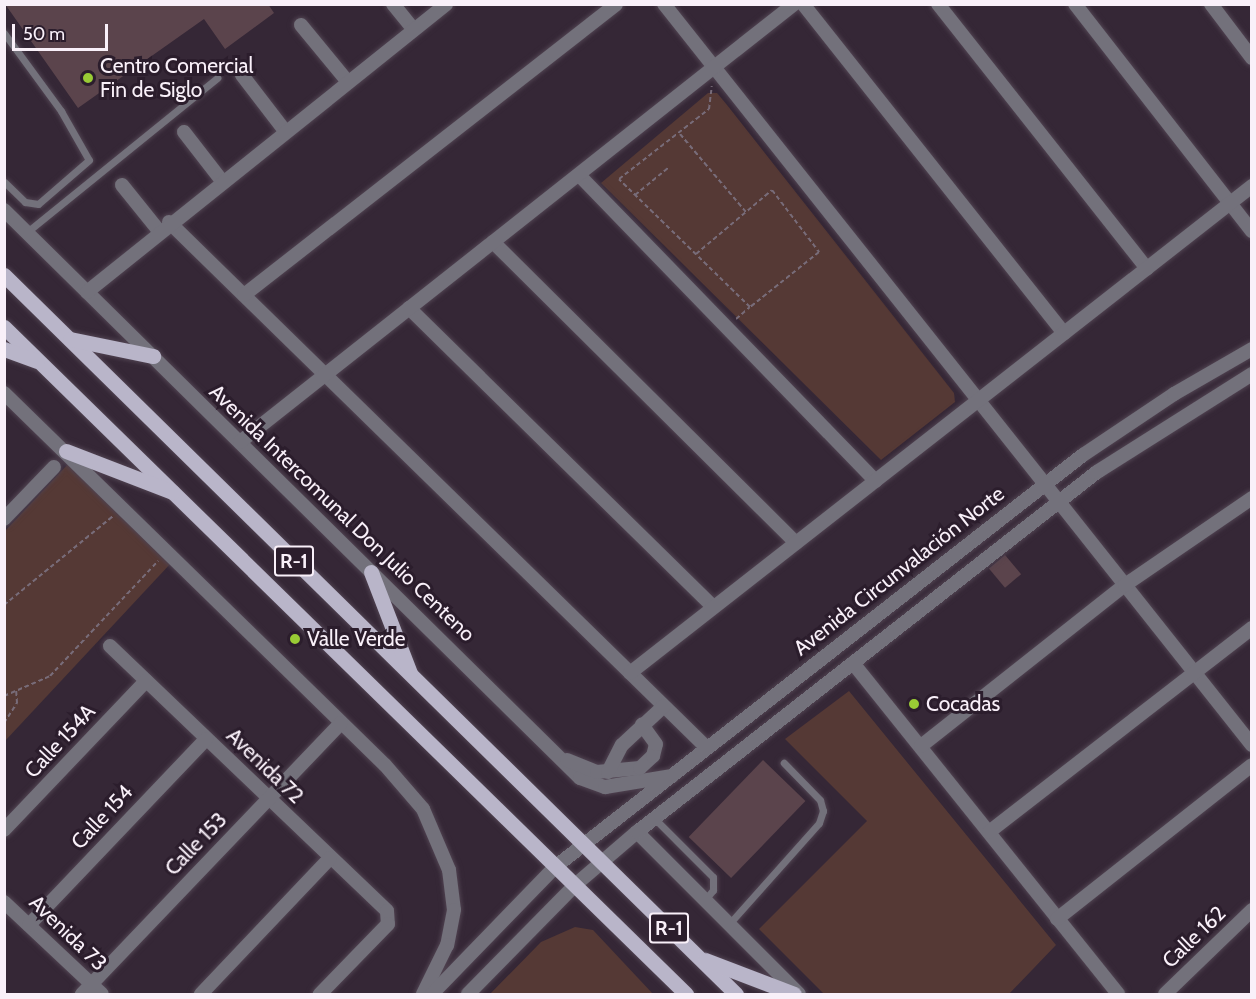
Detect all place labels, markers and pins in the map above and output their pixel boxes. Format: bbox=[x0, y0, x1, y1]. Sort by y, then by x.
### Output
place label: Centro Comercial Fin de Siglo bbox=[100, 53, 253, 103]
marker: Centro Comercial Fin de Siglo bbox=[81, 71, 95, 85]
place label: Valle Verde bbox=[307, 626, 405, 652]
marker: Valle Verde bbox=[288, 632, 302, 646]
place label: Cocadas bbox=[926, 691, 1000, 717]
marker: Cocadas bbox=[907, 697, 921, 711]

